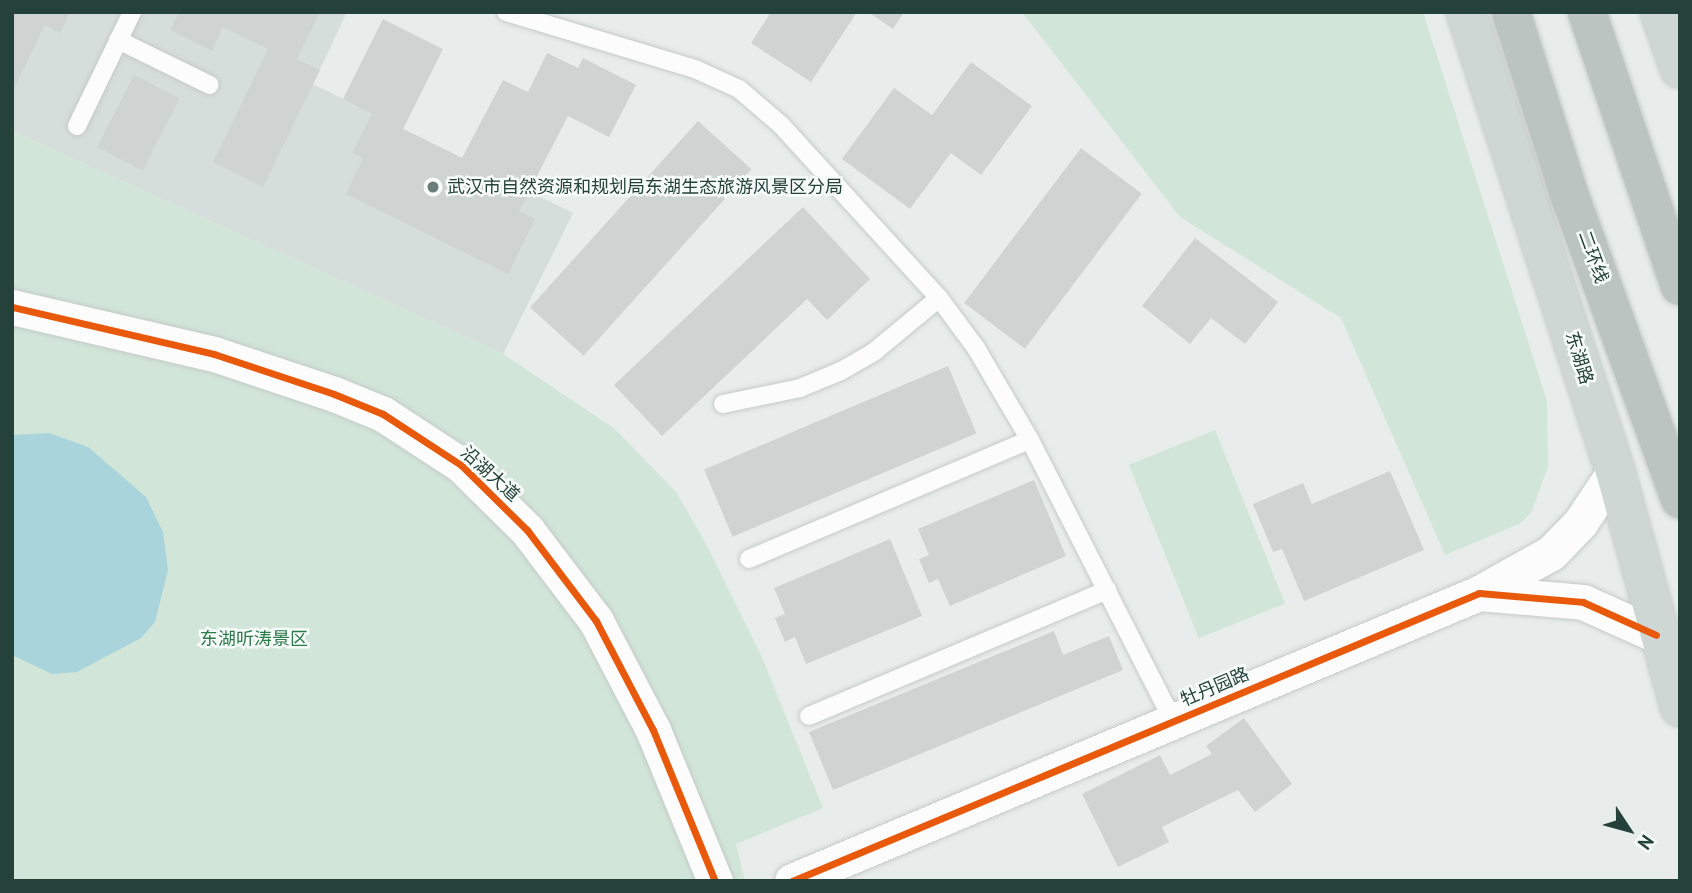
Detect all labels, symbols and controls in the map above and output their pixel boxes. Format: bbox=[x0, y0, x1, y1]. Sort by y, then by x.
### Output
place label: 武汉市自然资源和规划局东湖生态旅游风景区分局 bbox=[447, 176, 843, 198]
marker: 武汉市自然资源和规划局东湖生态旅游风景区分局 bbox=[425, 179, 441, 195]
street label: 二环线 bbox=[1574, 228, 1612, 286]
street label: 东湖路 bbox=[1561, 329, 1597, 387]
street label: 沿湖大道 bbox=[456, 442, 524, 506]
park label: 东湖听涛景区 bbox=[200, 628, 308, 650]
street label: 牡丹园路 bbox=[1178, 663, 1252, 711]
north arrow bbox=[1594, 795, 1664, 865]
text: N bbox=[1633, 830, 1659, 854]

